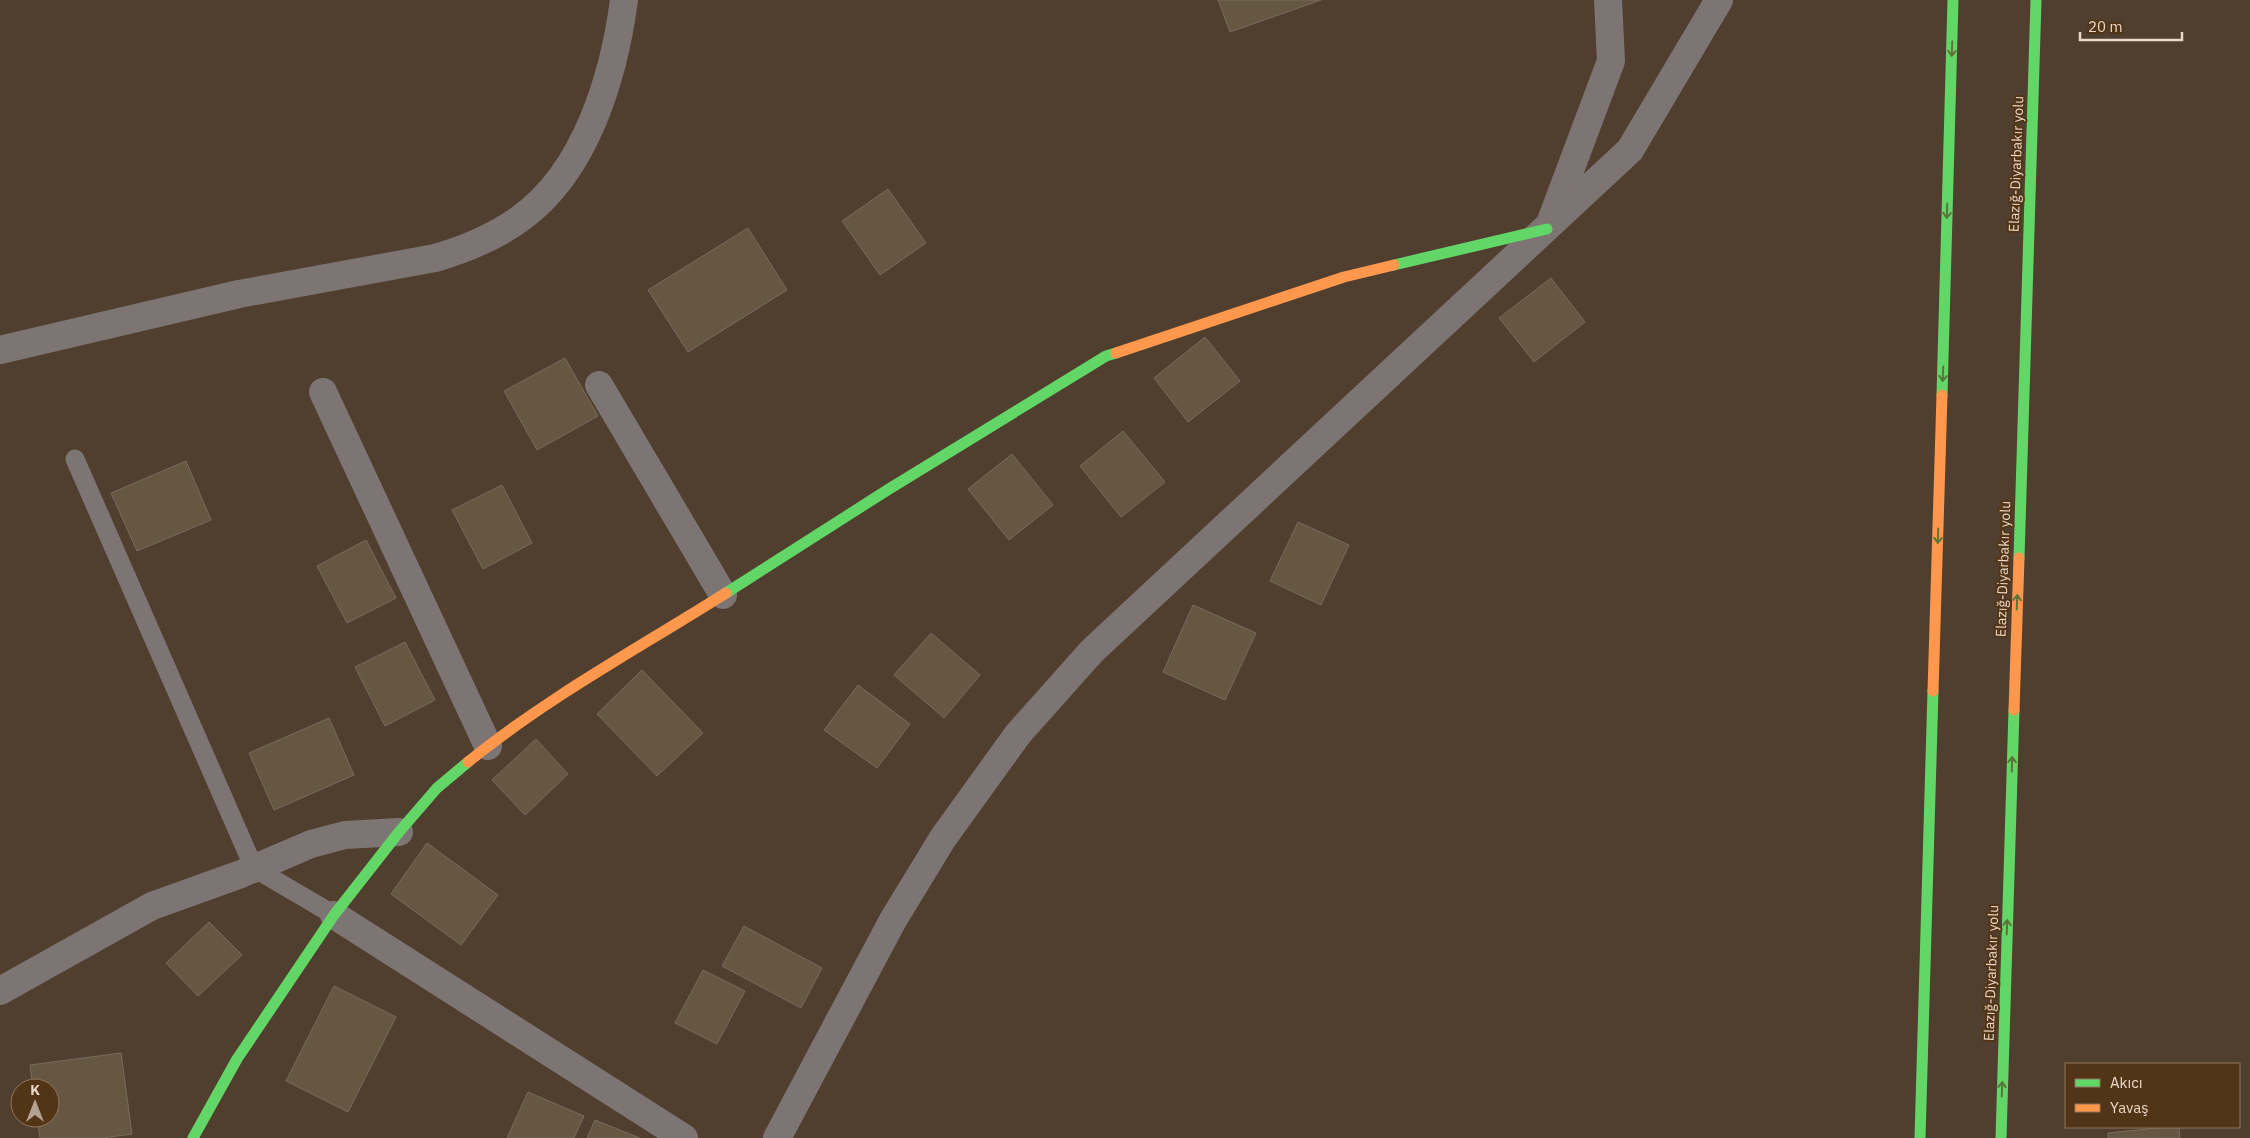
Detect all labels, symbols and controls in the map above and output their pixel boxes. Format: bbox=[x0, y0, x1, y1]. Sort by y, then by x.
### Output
scale bar bbox=[2080, 10, 2182, 42]
text: 20 m bbox=[2088, 17, 2123, 36]
one-way arrow bbox=[1947, 40, 1957, 56]
street label: Elazığ-Diyarbakır yolu bbox=[2005, 96, 2027, 232]
one-way arrow bbox=[1943, 203, 1952, 219]
one-way arrow bbox=[1938, 365, 1947, 381]
street label: Elazığ-Diyarbakır yolu bbox=[1992, 501, 2014, 637]
one-way arrow bbox=[1933, 528, 1943, 544]
one-way arrow bbox=[2012, 594, 2022, 610]
one-way arrow bbox=[2007, 757, 2017, 773]
street label: Elazığ-Diyarbakır yolu bbox=[1980, 905, 2002, 1041]
one-way arrow bbox=[2002, 919, 2012, 936]
legend bbox=[2065, 1063, 2240, 1128]
text: Akıcı bbox=[2110, 1073, 2143, 1092]
north arrow bbox=[10, 1078, 60, 1128]
text: K bbox=[30, 1081, 40, 1099]
one-way arrow bbox=[1997, 1082, 2007, 1098]
text: Yavaş bbox=[2110, 1098, 2149, 1117]

